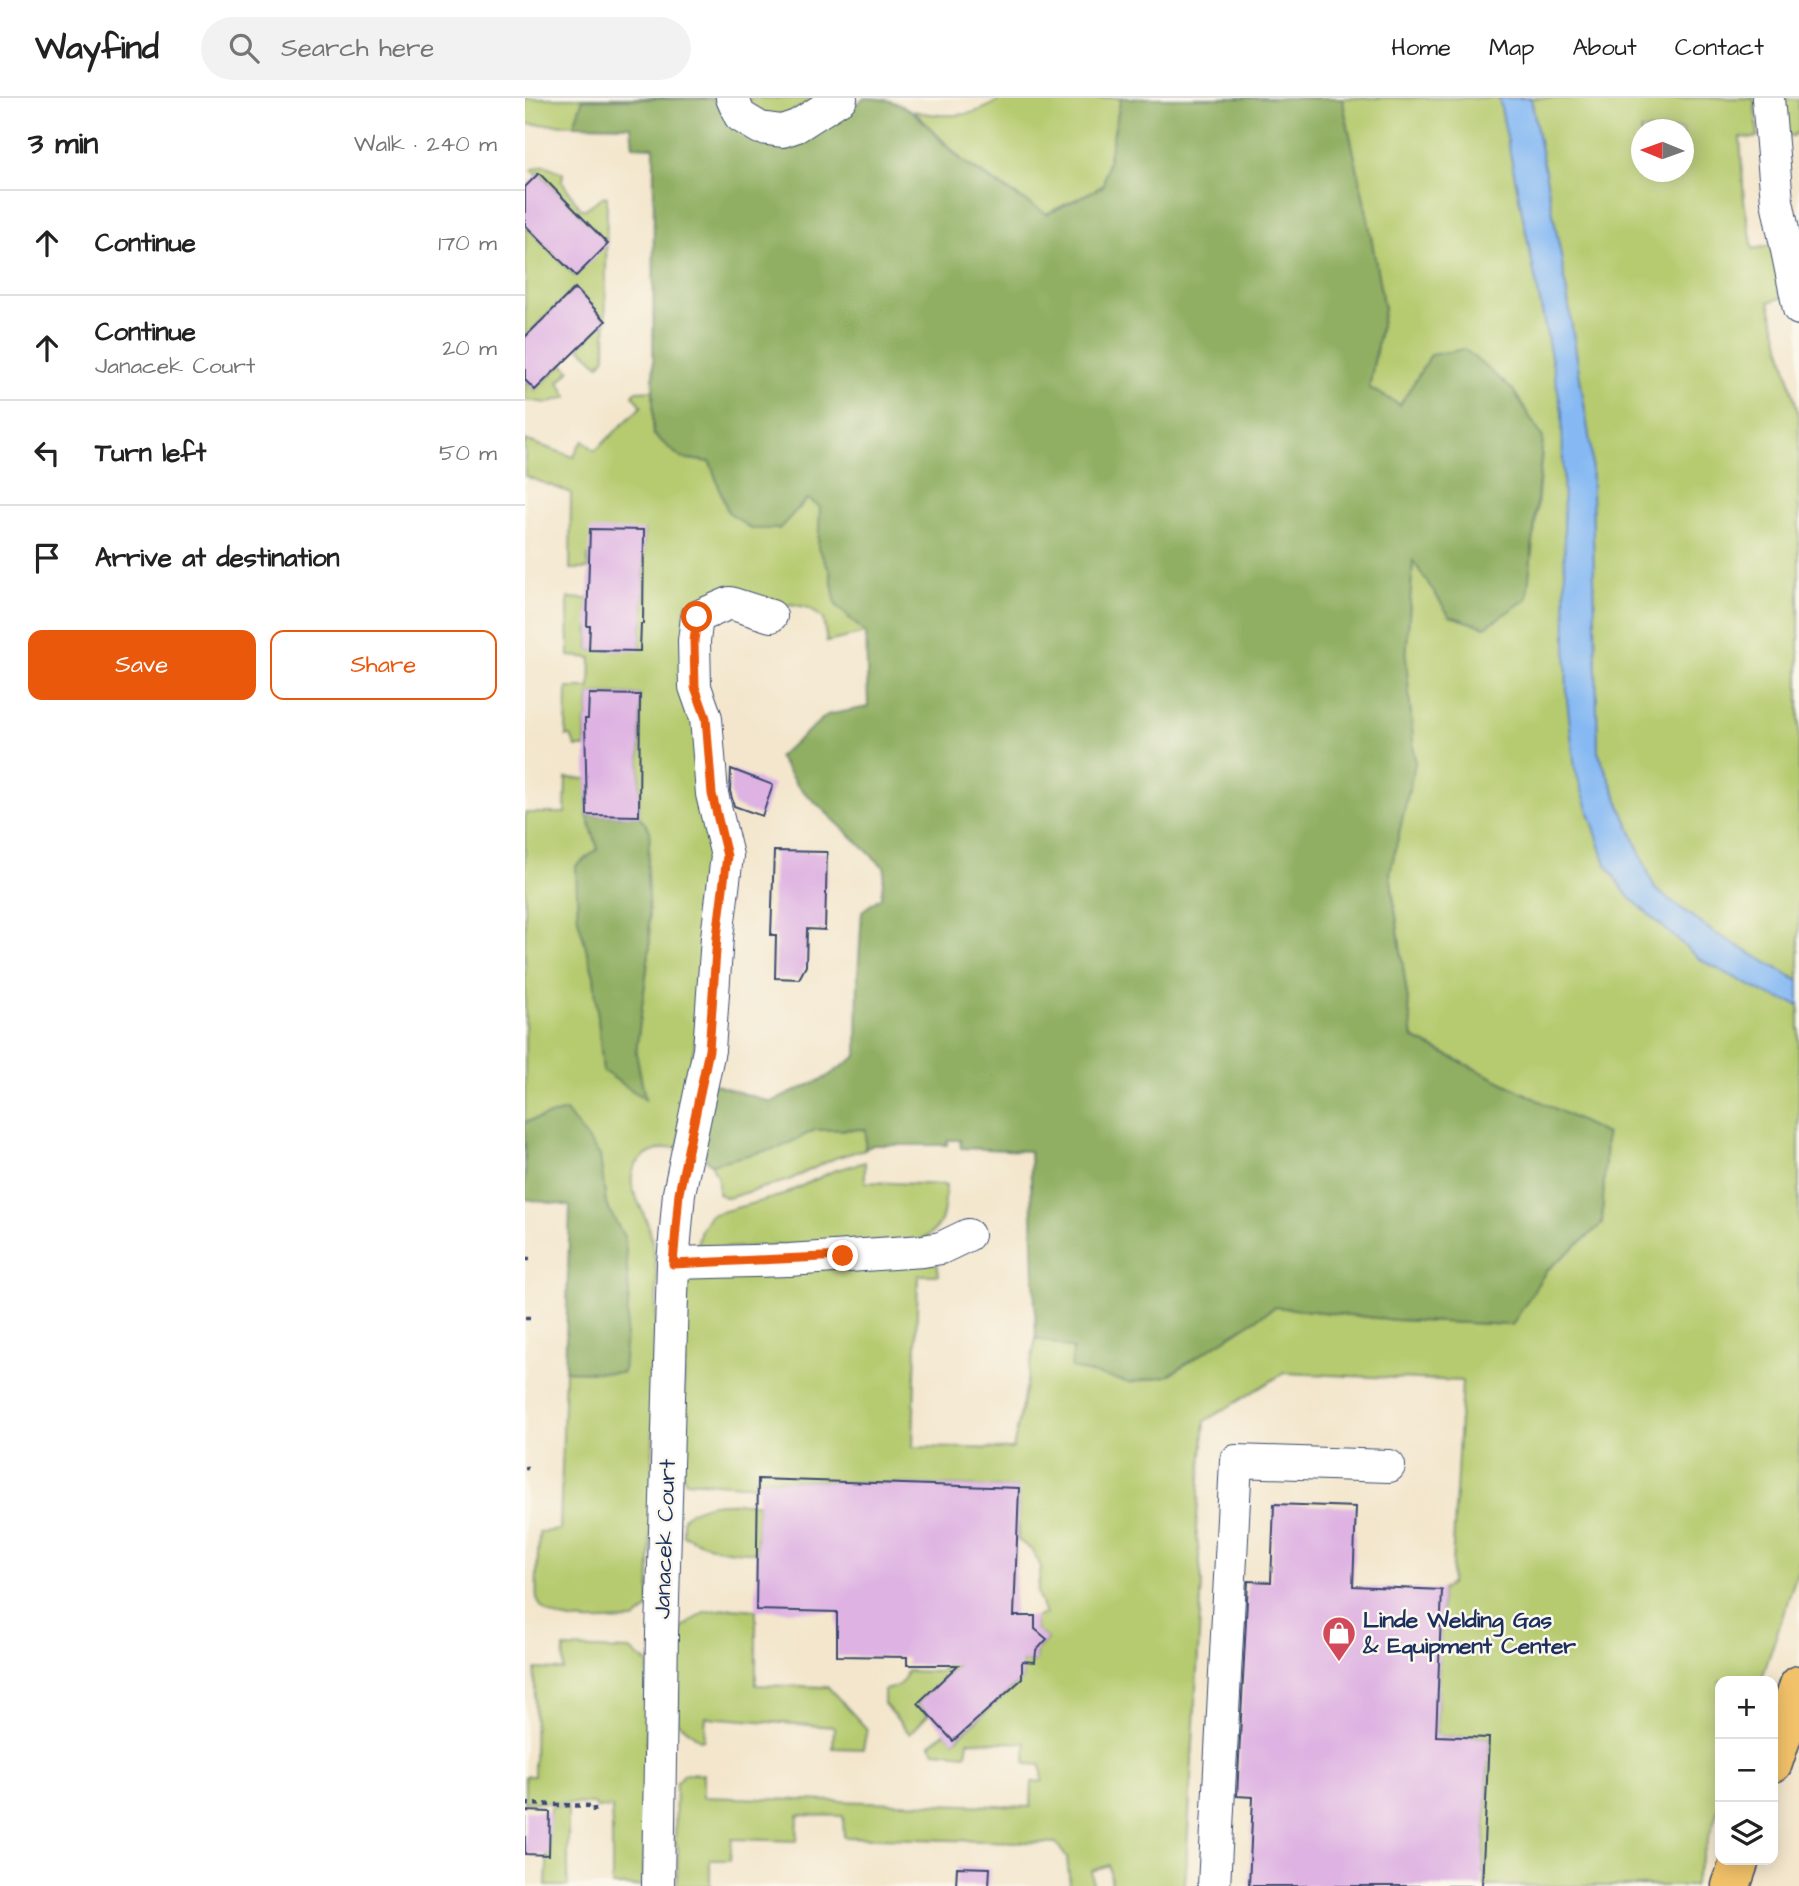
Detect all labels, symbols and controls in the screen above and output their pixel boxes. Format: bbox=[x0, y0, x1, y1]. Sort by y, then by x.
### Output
search box bbox=[201, 17, 691, 80]
text: Wayfind bbox=[35, 25, 159, 71]
icon: search bbox=[225, 29, 263, 67]
text: Search here bbox=[281, 30, 434, 66]
text: Home bbox=[1391, 31, 1451, 65]
text: Map bbox=[1489, 31, 1534, 65]
text: About bbox=[1572, 31, 1637, 65]
text: Contact bbox=[1675, 31, 1764, 65]
north arrow bbox=[1631, 119, 1694, 182]
text: 3 min bbox=[28, 123, 98, 165]
text: Walk · 240 m bbox=[354, 128, 497, 160]
icon: ahead bbox=[28, 224, 66, 262]
text: Continue bbox=[95, 225, 196, 261]
text: 170 m bbox=[438, 227, 497, 259]
text: Continue bbox=[95, 314, 196, 350]
icon: ahead bbox=[28, 329, 66, 367]
text: 20 m bbox=[442, 332, 497, 364]
text: Janacek Court bbox=[95, 350, 255, 382]
icon: left bbox=[28, 434, 66, 472]
text: Turn left bbox=[95, 435, 206, 471]
text: 50 m bbox=[439, 437, 497, 469]
icon: arrive bbox=[28, 539, 66, 577]
text: Arrive at destination bbox=[95, 540, 340, 576]
route start bbox=[681, 601, 712, 632]
button: Save bbox=[28, 630, 256, 700]
button: Share bbox=[270, 630, 497, 700]
route end bbox=[827, 1240, 858, 1271]
street label: Janacek Court bbox=[646, 1458, 684, 1620]
place label: Linde Welding Gas & Equipment Center bbox=[1362, 1604, 1576, 1662]
shop icon: Linde Welding Gas & Equipment Center bbox=[1320, 1614, 1358, 1663]
map controls bbox=[1715, 1676, 1778, 1865]
button: + bbox=[1715, 1676, 1778, 1739]
button: − bbox=[1715, 1739, 1778, 1802]
button: layers bbox=[1715, 1802, 1778, 1865]

